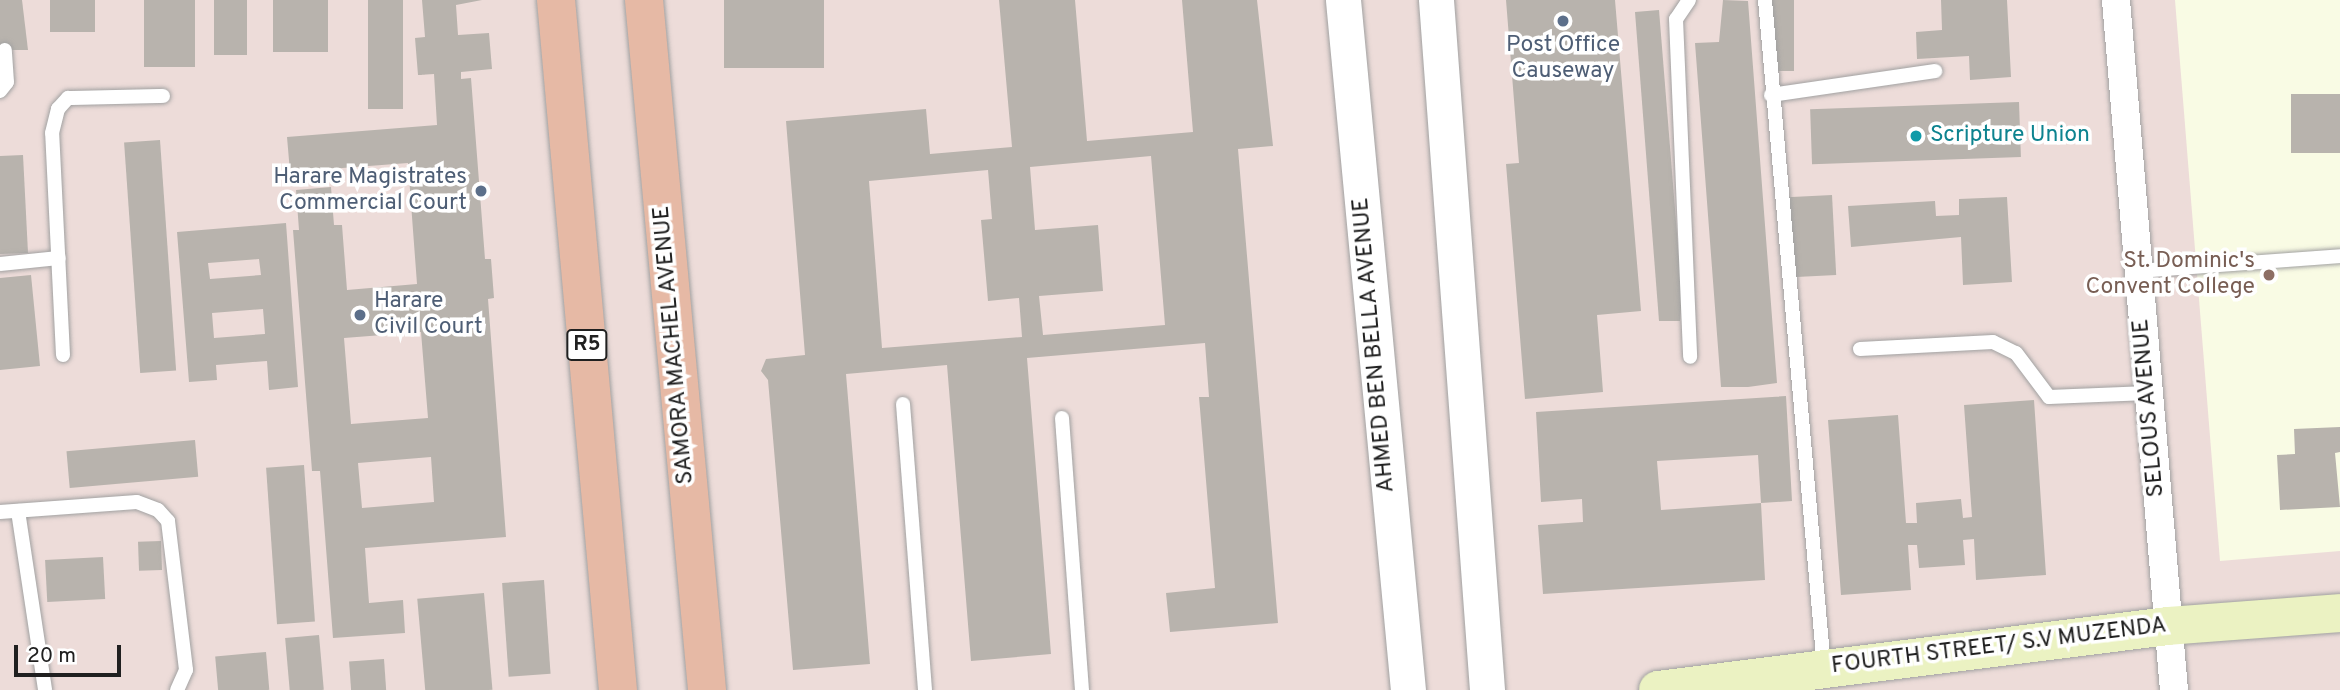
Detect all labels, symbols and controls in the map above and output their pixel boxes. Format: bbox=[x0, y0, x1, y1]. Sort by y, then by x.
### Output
marker: Post Office Causeway bbox=[1555, 13, 1571, 29]
place label: Post Office Causeway bbox=[1506, 32, 1620, 86]
place label: Scripture Union bbox=[1930, 122, 2090, 150]
marker: Scripture Union bbox=[1908, 128, 1924, 144]
place label: Harare Magistrates Commercial Court bbox=[273, 164, 467, 218]
marker: Harare Magistrates Commercial Court bbox=[473, 183, 489, 199]
street label: AHMED BEN BELLA AVENUE bbox=[1348, 195, 1402, 495]
street label: SAMORA MACHEL AVENUE bbox=[649, 203, 701, 487]
place label: St. Dominic's Convent College bbox=[2086, 248, 2255, 302]
marker: St. Dominic's Convent College bbox=[2261, 267, 2277, 283]
place label: Harare Civil Court bbox=[374, 288, 483, 342]
marker: Harare Civil Court bbox=[352, 307, 368, 323]
street label: SELOUS AVENUE bbox=[2128, 317, 2172, 499]
road number: R5 bbox=[566, 328, 608, 362]
street label: FOURTH STREET/ S.V MUZENDA bbox=[1829, 613, 2169, 681]
scale bar bbox=[18, 630, 124, 674]
text: 20 m bbox=[27, 643, 76, 670]

